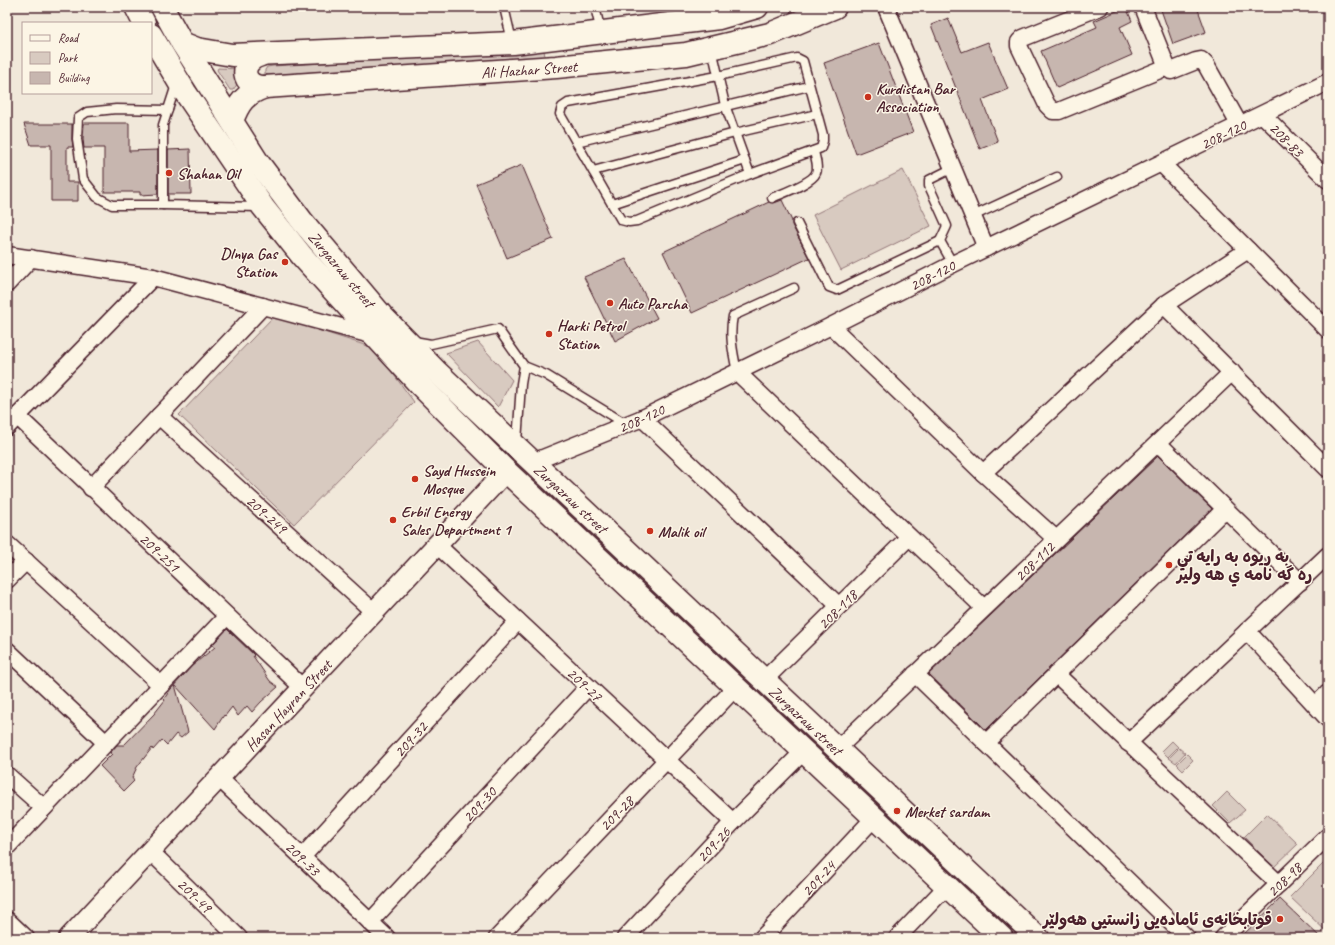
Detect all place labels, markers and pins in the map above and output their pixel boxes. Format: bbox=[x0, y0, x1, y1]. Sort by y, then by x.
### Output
place label: Kurdistan Bar Association bbox=[876, 79, 957, 117]
marker: Kurdistan Bar Association bbox=[863, 92, 873, 102]
place label: Shahan Oil bbox=[177, 164, 242, 184]
marker: Shahan Oil bbox=[164, 168, 174, 178]
place label: Dlnya Gas Station bbox=[221, 244, 279, 282]
marker: Dlnya Gas Station bbox=[280, 257, 290, 267]
place label: Auto Parcha bbox=[618, 294, 689, 314]
marker: Auto Parcha bbox=[605, 298, 615, 308]
place label: Harki Petrol Station bbox=[557, 316, 627, 354]
marker: Harki Petrol Station bbox=[544, 329, 554, 339]
place label: Sayd Hussein Mosque bbox=[423, 461, 496, 499]
marker: Sayd Hussein Mosque bbox=[410, 474, 420, 484]
place label: Erbil Energy Sales Department 1 bbox=[401, 502, 512, 540]
marker: Erbil Energy Sales Department 1 bbox=[388, 515, 398, 525]
place label: Malik oil bbox=[658, 522, 708, 542]
marker: Malik oil bbox=[645, 526, 655, 536]
place label: به ريوه به رايه تي ره گه نامه ي هه ولير bbox=[1175, 547, 1312, 587]
marker: به ريوه به رايه تي ره گه نامه ي هه ولير bbox=[1164, 560, 1174, 570]
place label: Merket sardam bbox=[905, 802, 991, 822]
marker: Merket sardam bbox=[892, 806, 902, 816]
place label: قوتابخانەی ئامادەیی زانستیی هەولێر bbox=[1041, 910, 1272, 930]
marker: قوتابخانەی ئامادەیی زانستیی هەولێر bbox=[1275, 914, 1285, 924]

